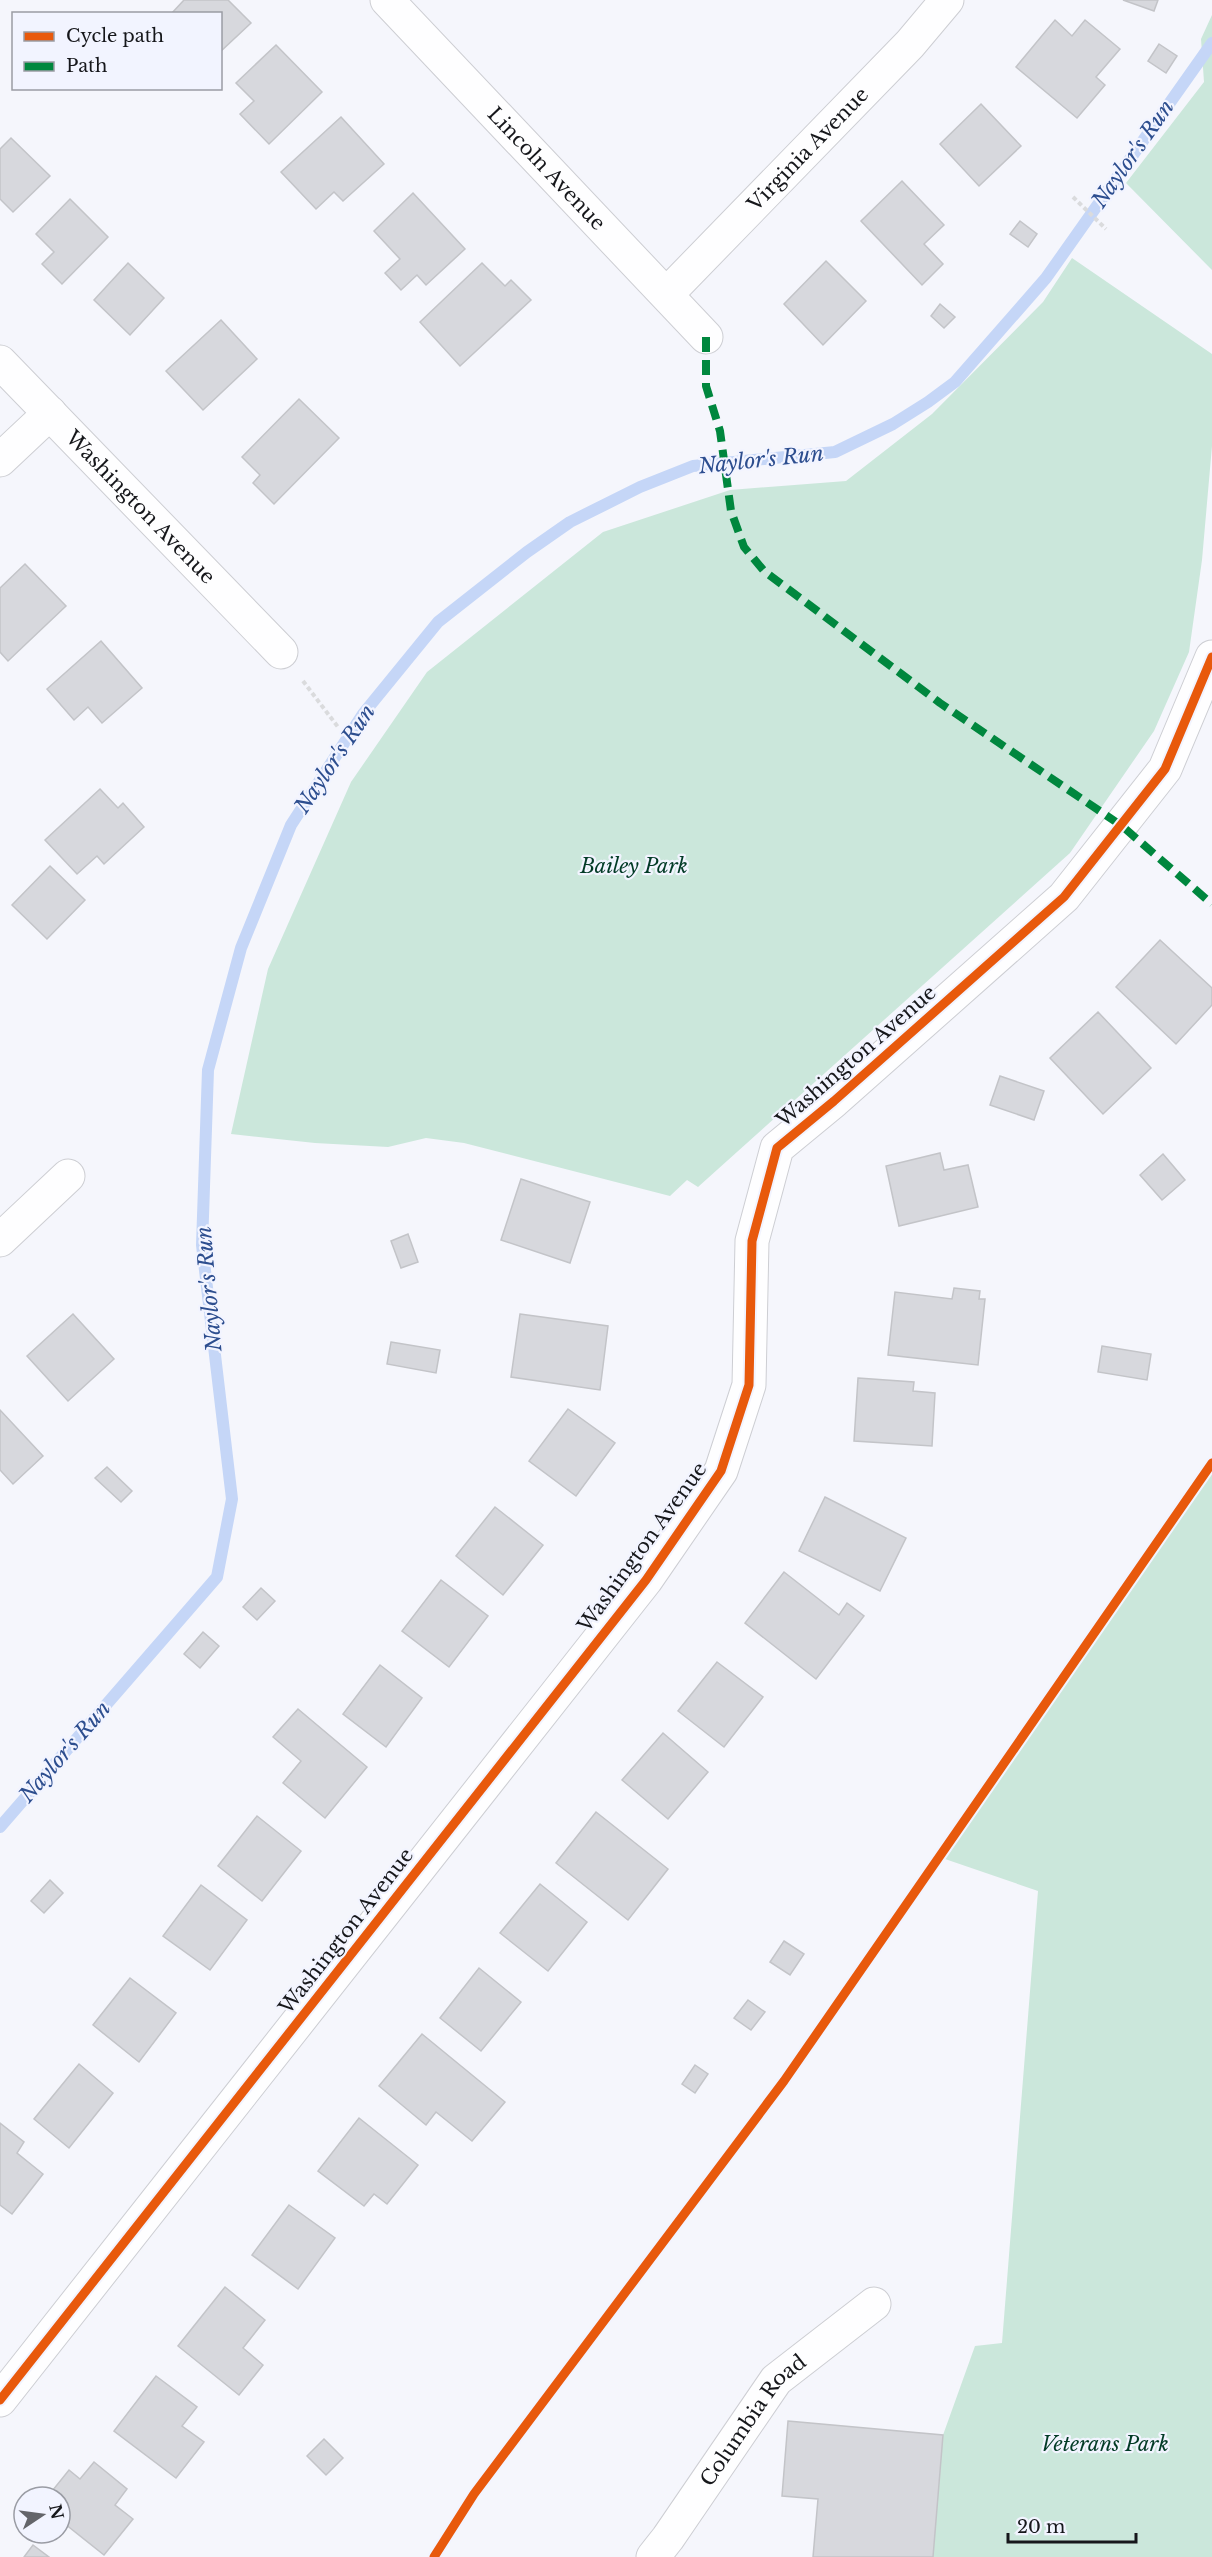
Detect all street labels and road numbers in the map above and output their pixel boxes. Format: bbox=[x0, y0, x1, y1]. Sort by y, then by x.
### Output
street label: Virginia Avenue bbox=[742, 82, 873, 217]
street label: Lincoln Avenue bbox=[483, 102, 610, 235]
street label: Washington Avenue bbox=[60, 425, 220, 589]
street label: Washington Avenue bbox=[770, 980, 941, 1133]
street label: Washington Avenue bbox=[572, 1458, 712, 1637]
street label: Washington Avenue bbox=[273, 1843, 418, 2019]
street label: Columbia Road bbox=[695, 2349, 811, 2491]

